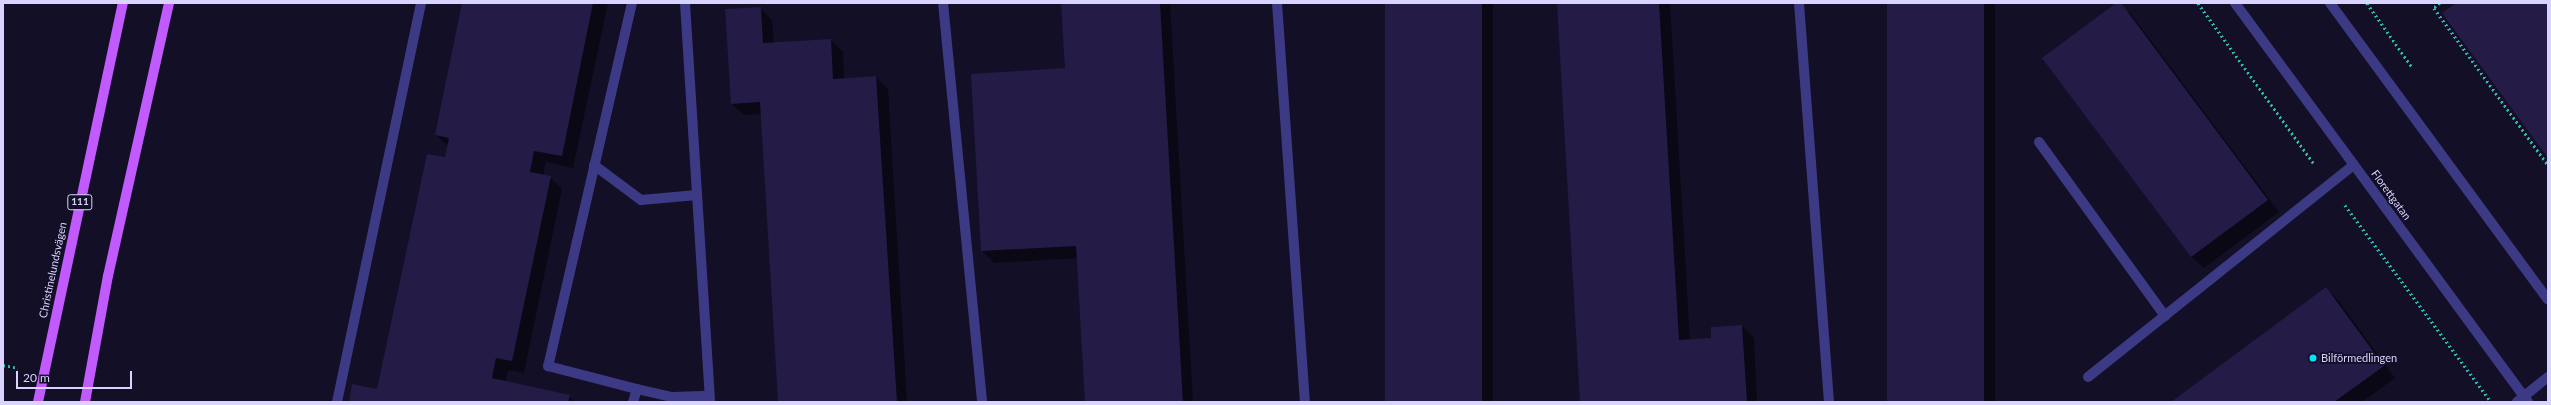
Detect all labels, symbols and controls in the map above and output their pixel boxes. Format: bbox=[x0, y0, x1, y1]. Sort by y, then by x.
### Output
street label: Florettgatan bbox=[2368, 167, 2414, 223]
road number: 111 bbox=[67, 194, 93, 210]
street label: Christinelundsvägen bbox=[36, 221, 70, 319]
place label: Bilförmedlingen bbox=[2321, 351, 2397, 365]
marker: Bilförmedlingen bbox=[2308, 353, 2318, 363]
scale bar bbox=[18, 363, 134, 389]
text: 20 m bbox=[23, 370, 50, 385]

